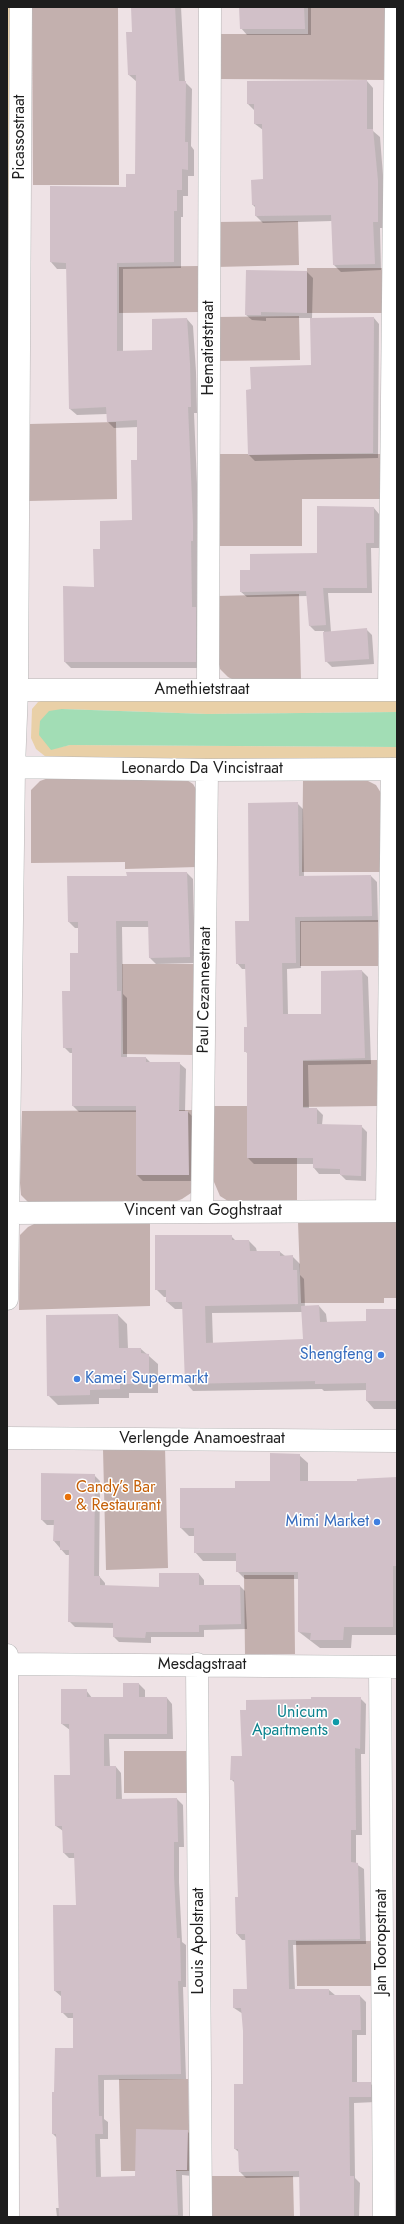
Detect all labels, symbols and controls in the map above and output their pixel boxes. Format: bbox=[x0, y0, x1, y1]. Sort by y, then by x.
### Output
street label: Picassostraat bbox=[10, 95, 30, 179]
street label: Hematietstraat bbox=[199, 301, 219, 395]
street label: Amethietstraat bbox=[155, 680, 249, 700]
street label: Leonardo Da Vincistraat bbox=[121, 759, 283, 779]
street label: Paul Cezannestraat bbox=[194, 926, 216, 1054]
street label: Vincent van Goghstraat bbox=[124, 1201, 282, 1221]
place label: Shengfeng bbox=[300, 1345, 373, 1365]
marker: Shengfeng bbox=[376, 1350, 386, 1360]
place label: Kamei Supermarkt bbox=[85, 1369, 208, 1389]
marker: Kamei Supermarkt bbox=[72, 1374, 82, 1384]
street label: Verlengde Anamoestraat bbox=[119, 1429, 285, 1449]
place label: Candy’s Bar & Restaurant bbox=[76, 1478, 161, 1516]
marker: Candy’s Bar & Restaurant bbox=[63, 1492, 73, 1502]
place label: Mimi Market bbox=[285, 1512, 369, 1532]
marker: Mimi Market bbox=[372, 1517, 382, 1527]
street label: Mesdagstraat bbox=[158, 1655, 246, 1675]
place label: Unicum Apartments bbox=[252, 1703, 328, 1741]
marker: Unicum Apartments bbox=[331, 1717, 341, 1727]
street label: Louis Apolstraat bbox=[189, 1888, 209, 1994]
street label: Jan Tooropstraat bbox=[372, 1889, 392, 1995]

